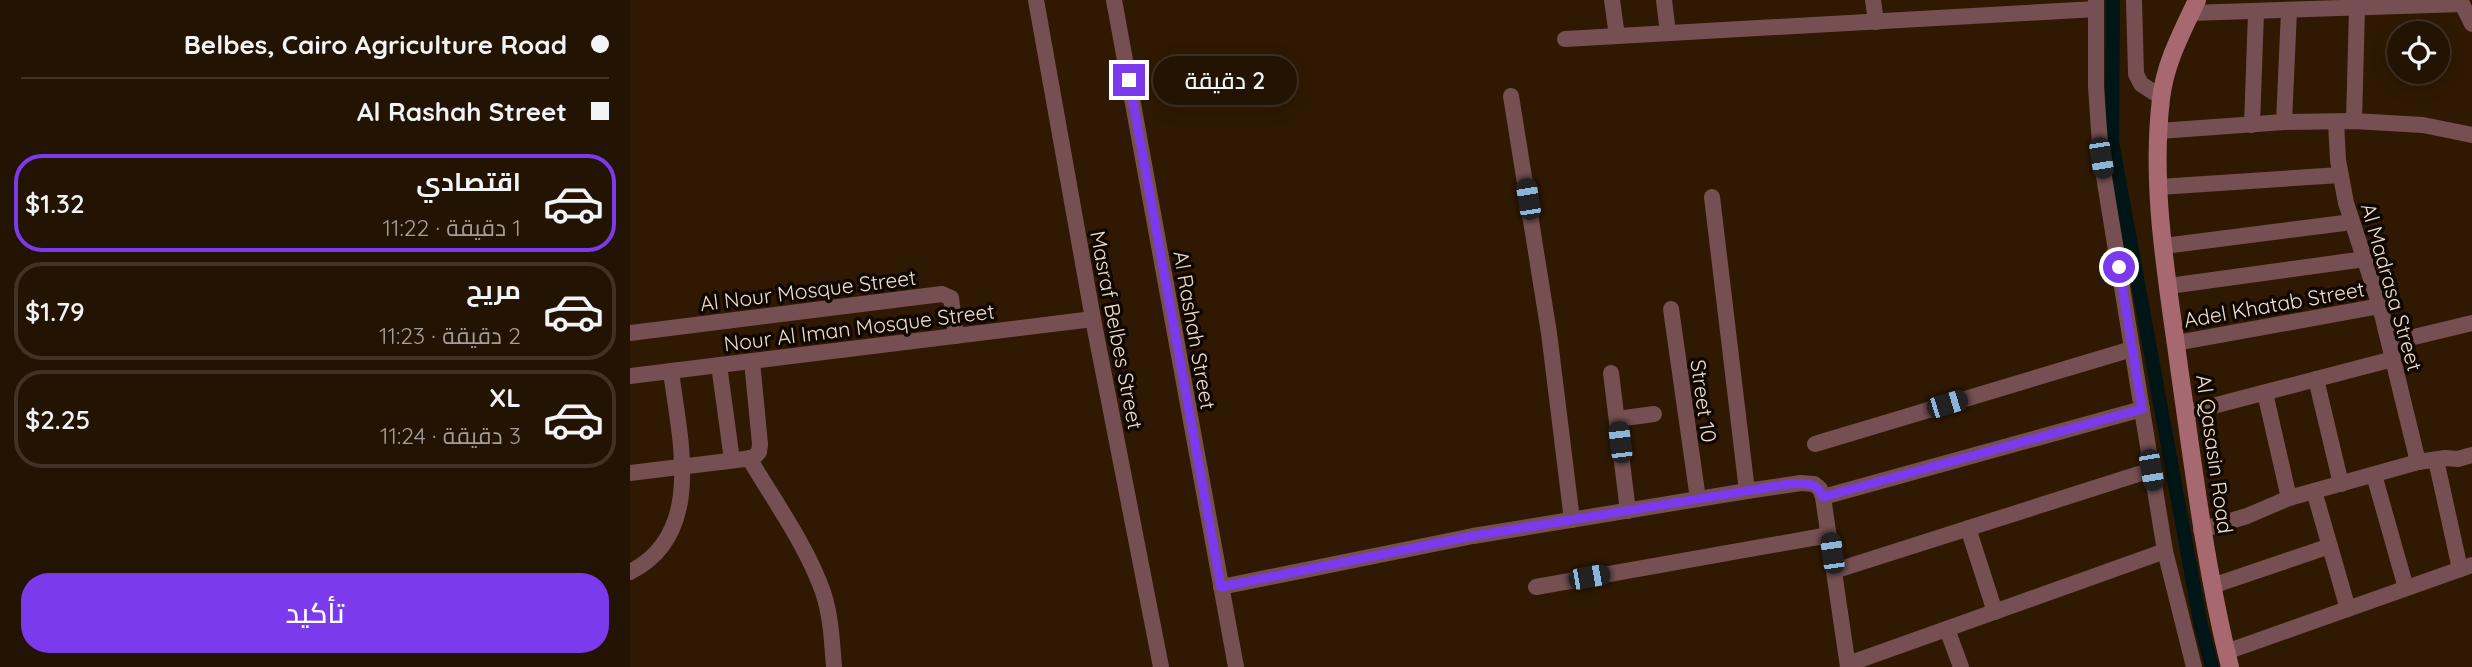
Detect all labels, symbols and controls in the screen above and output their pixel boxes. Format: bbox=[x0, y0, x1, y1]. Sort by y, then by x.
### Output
map controls bbox=[2387, 21, 2450, 84]
button: locate bbox=[2387, 21, 2450, 84]
text: Belbes, Cairo Agriculture Road bbox=[184, 28, 567, 61]
callout: 2 دقيقة bbox=[1154, 56, 1297, 104]
route end bbox=[1113, 64, 1145, 96]
text: 2 دقيقة bbox=[1185, 66, 1265, 95]
text: Al Rashah Street bbox=[357, 95, 567, 128]
car bbox=[2088, 136, 2115, 180]
text: اقتصادي bbox=[416, 165, 521, 198]
icon: car bbox=[542, 172, 605, 235]
car bbox=[1515, 177, 1542, 221]
text: $1.32 bbox=[25, 187, 85, 220]
street label: Al Madrasa Street bbox=[2356, 200, 2428, 374]
text: 1 دقيقة · 11:22 bbox=[383, 213, 521, 242]
street label: Masraf Belbes Street bbox=[1085, 229, 1149, 431]
street label: Al Rashah Street bbox=[1168, 249, 1222, 411]
route start bbox=[2103, 251, 2135, 283]
street label: Al Nour Mosque Street bbox=[698, 264, 918, 316]
text: مريح bbox=[466, 273, 521, 306]
street label: Adel Khatab Street bbox=[2181, 275, 2367, 333]
icon: car bbox=[542, 280, 605, 343]
text: $1.79 bbox=[25, 295, 85, 328]
street label: Nour Al Iman Mosque Street bbox=[722, 297, 996, 357]
text: 2 دقيقة · 11:23 bbox=[379, 321, 521, 350]
street label: Street 10 bbox=[1685, 358, 1723, 444]
street label: Al Qasasin Road bbox=[2191, 373, 2239, 535]
text: XL bbox=[489, 381, 521, 414]
icon: car bbox=[542, 388, 605, 451]
car bbox=[1924, 388, 1971, 420]
text: $2.25 bbox=[25, 403, 90, 436]
car bbox=[1608, 420, 1633, 464]
text: 3 دقيقة · 11:24 bbox=[380, 421, 521, 450]
car bbox=[2138, 447, 2165, 493]
car bbox=[1819, 531, 1846, 575]
car bbox=[1567, 563, 1612, 591]
button: تأكيد bbox=[21, 573, 609, 653]

